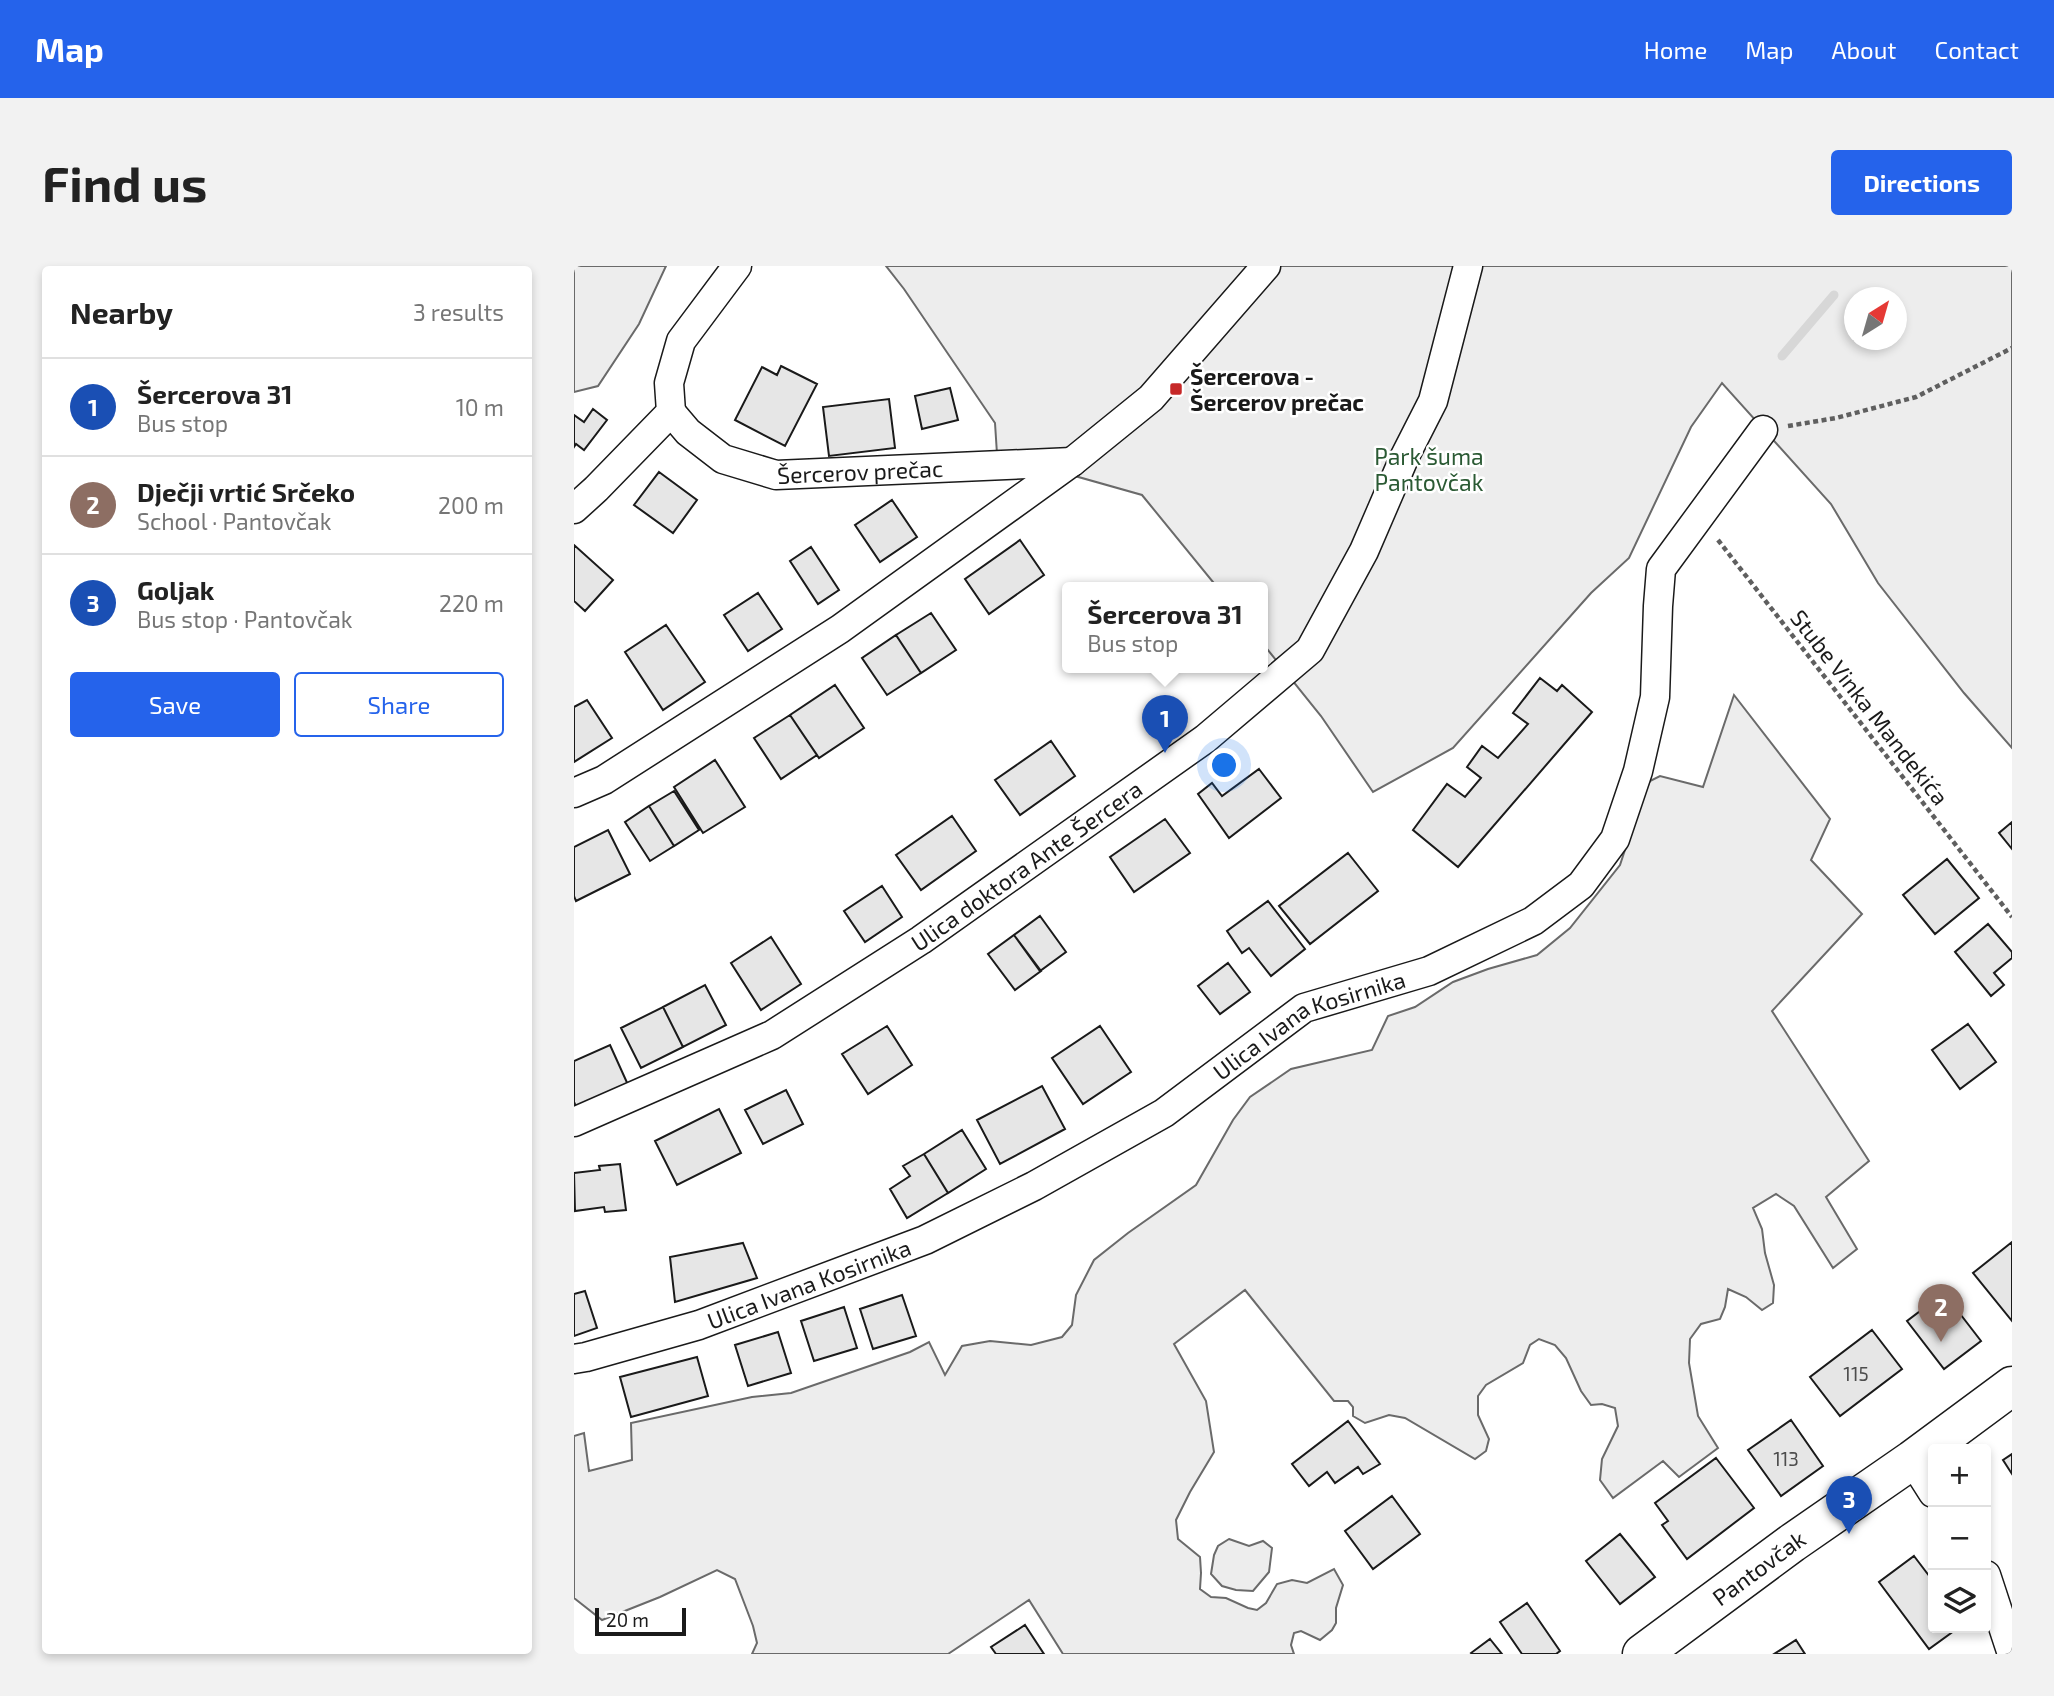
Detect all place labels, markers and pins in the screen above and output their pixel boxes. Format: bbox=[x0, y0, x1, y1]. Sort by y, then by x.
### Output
place label: Šercerova - Šercerov prečac bbox=[1190, 362, 1364, 416]
marker: Šercerova - Šercerov prečac bbox=[1168, 381, 1184, 397]
pin: 1 bbox=[1142, 695, 1188, 753]
pin: 2 bbox=[1918, 1284, 1964, 1342]
pin: 3 bbox=[1826, 1476, 1872, 1534]

